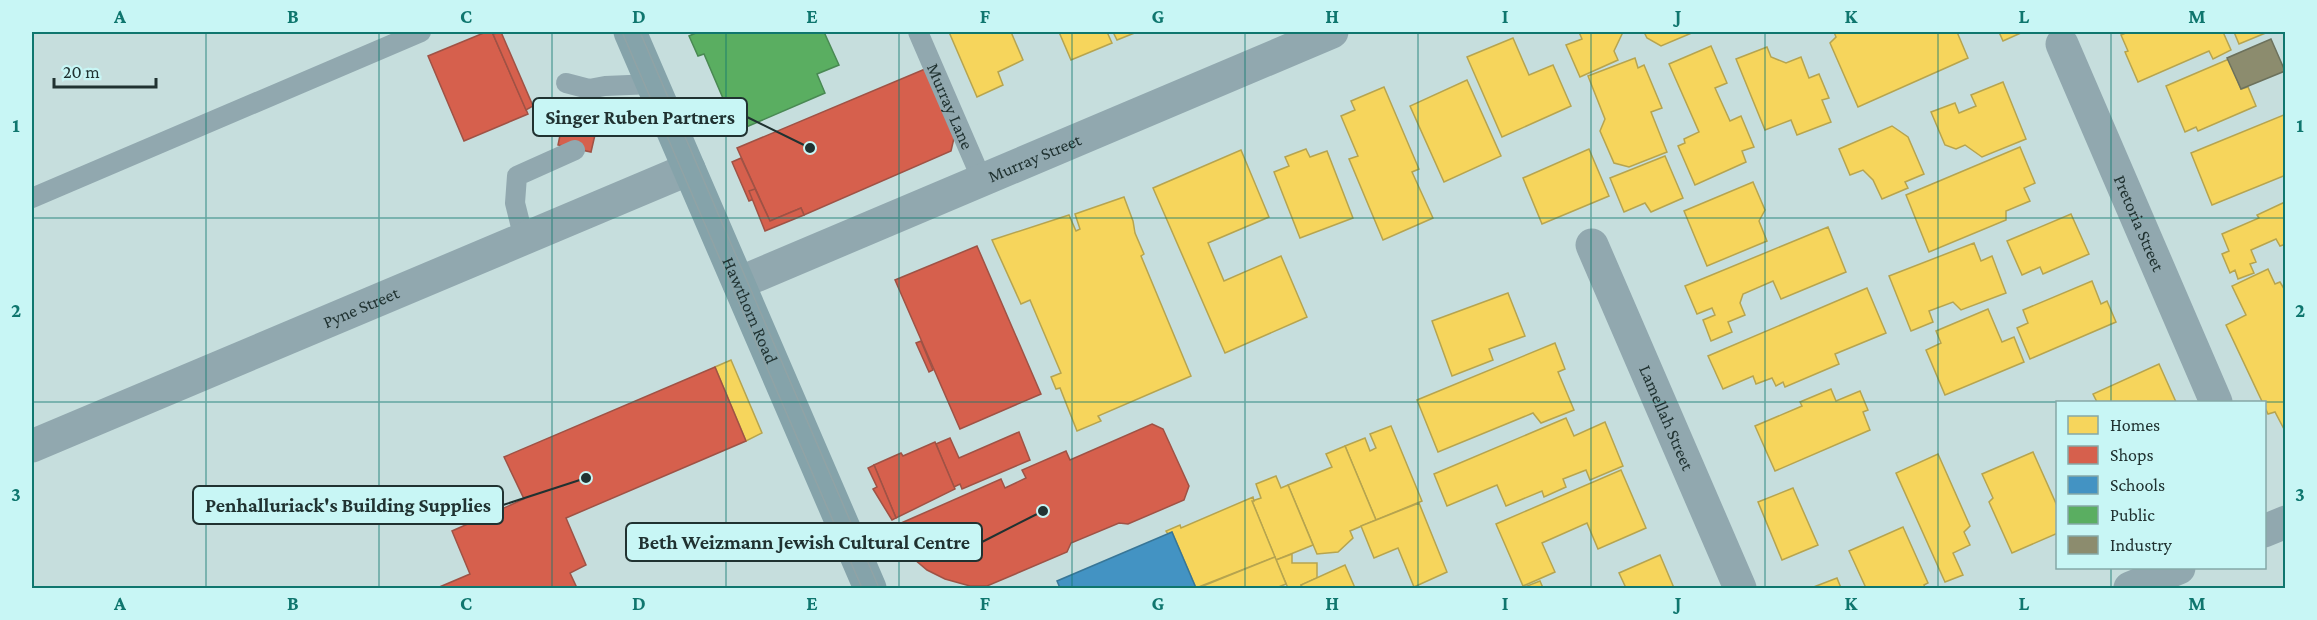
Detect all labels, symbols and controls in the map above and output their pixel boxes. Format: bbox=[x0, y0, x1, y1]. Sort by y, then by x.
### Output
text: A bbox=[113, 5, 127, 27]
text: B bbox=[287, 5, 299, 27]
text: C bbox=[460, 5, 472, 27]
text: D bbox=[632, 5, 646, 27]
text: E bbox=[806, 5, 818, 27]
text: F bbox=[980, 5, 991, 27]
text: G bbox=[1152, 5, 1165, 27]
text: H bbox=[1325, 5, 1339, 27]
text: I bbox=[1502, 5, 1509, 27]
text: J bbox=[1673, 5, 1682, 27]
text: K bbox=[1845, 5, 1859, 27]
text: L bbox=[2019, 5, 2030, 27]
text: M bbox=[2188, 5, 2206, 27]
scale bar bbox=[54, 51, 156, 89]
street label: Murray Lane bbox=[923, 60, 978, 153]
text: 20 m bbox=[63, 62, 100, 82]
callout: Singer Ruben Partners bbox=[533, 98, 747, 136]
text: Singer Ruben Partners bbox=[545, 106, 735, 128]
text: 1 bbox=[12, 114, 20, 136]
text: 1 bbox=[2296, 114, 2304, 136]
street label: Murray Street bbox=[985, 129, 1085, 186]
street label: Pretoria Street bbox=[2110, 172, 2169, 275]
street label: Hawthorn Road bbox=[718, 254, 782, 367]
street label: Pyne Street bbox=[320, 282, 403, 332]
text: 2 bbox=[11, 299, 21, 321]
text: 2 bbox=[2295, 299, 2305, 321]
street label: Lamellah Street bbox=[1635, 362, 1698, 474]
legend bbox=[2056, 401, 2266, 569]
text: Homes bbox=[2110, 415, 2160, 435]
text: Shops bbox=[2110, 445, 2154, 465]
text: Schools bbox=[2110, 475, 2165, 495]
text: 3 bbox=[11, 483, 21, 505]
text: 3 bbox=[2295, 483, 2305, 505]
callout: Penhalluriack's Building Supplies bbox=[193, 486, 503, 524]
text: Penhalluriack's Building Supplies bbox=[205, 494, 491, 516]
text: Public bbox=[2110, 505, 2155, 525]
callout: Beth Weizmann Jewish Cultural Centre bbox=[626, 523, 982, 561]
text: Beth Weizmann Jewish Cultural Centre bbox=[638, 531, 970, 553]
text: Industry bbox=[2110, 535, 2173, 555]
text: A bbox=[113, 592, 127, 614]
text: B bbox=[287, 592, 299, 614]
text: C bbox=[460, 592, 472, 614]
text: D bbox=[632, 592, 646, 614]
text: E bbox=[806, 592, 818, 614]
text: F bbox=[980, 592, 991, 614]
text: G bbox=[1152, 592, 1165, 614]
text: H bbox=[1325, 592, 1339, 614]
text: I bbox=[1502, 592, 1509, 614]
text: J bbox=[1673, 592, 1682, 614]
text: K bbox=[1845, 592, 1859, 614]
text: L bbox=[2019, 592, 2030, 614]
text: M bbox=[2188, 592, 2206, 614]

